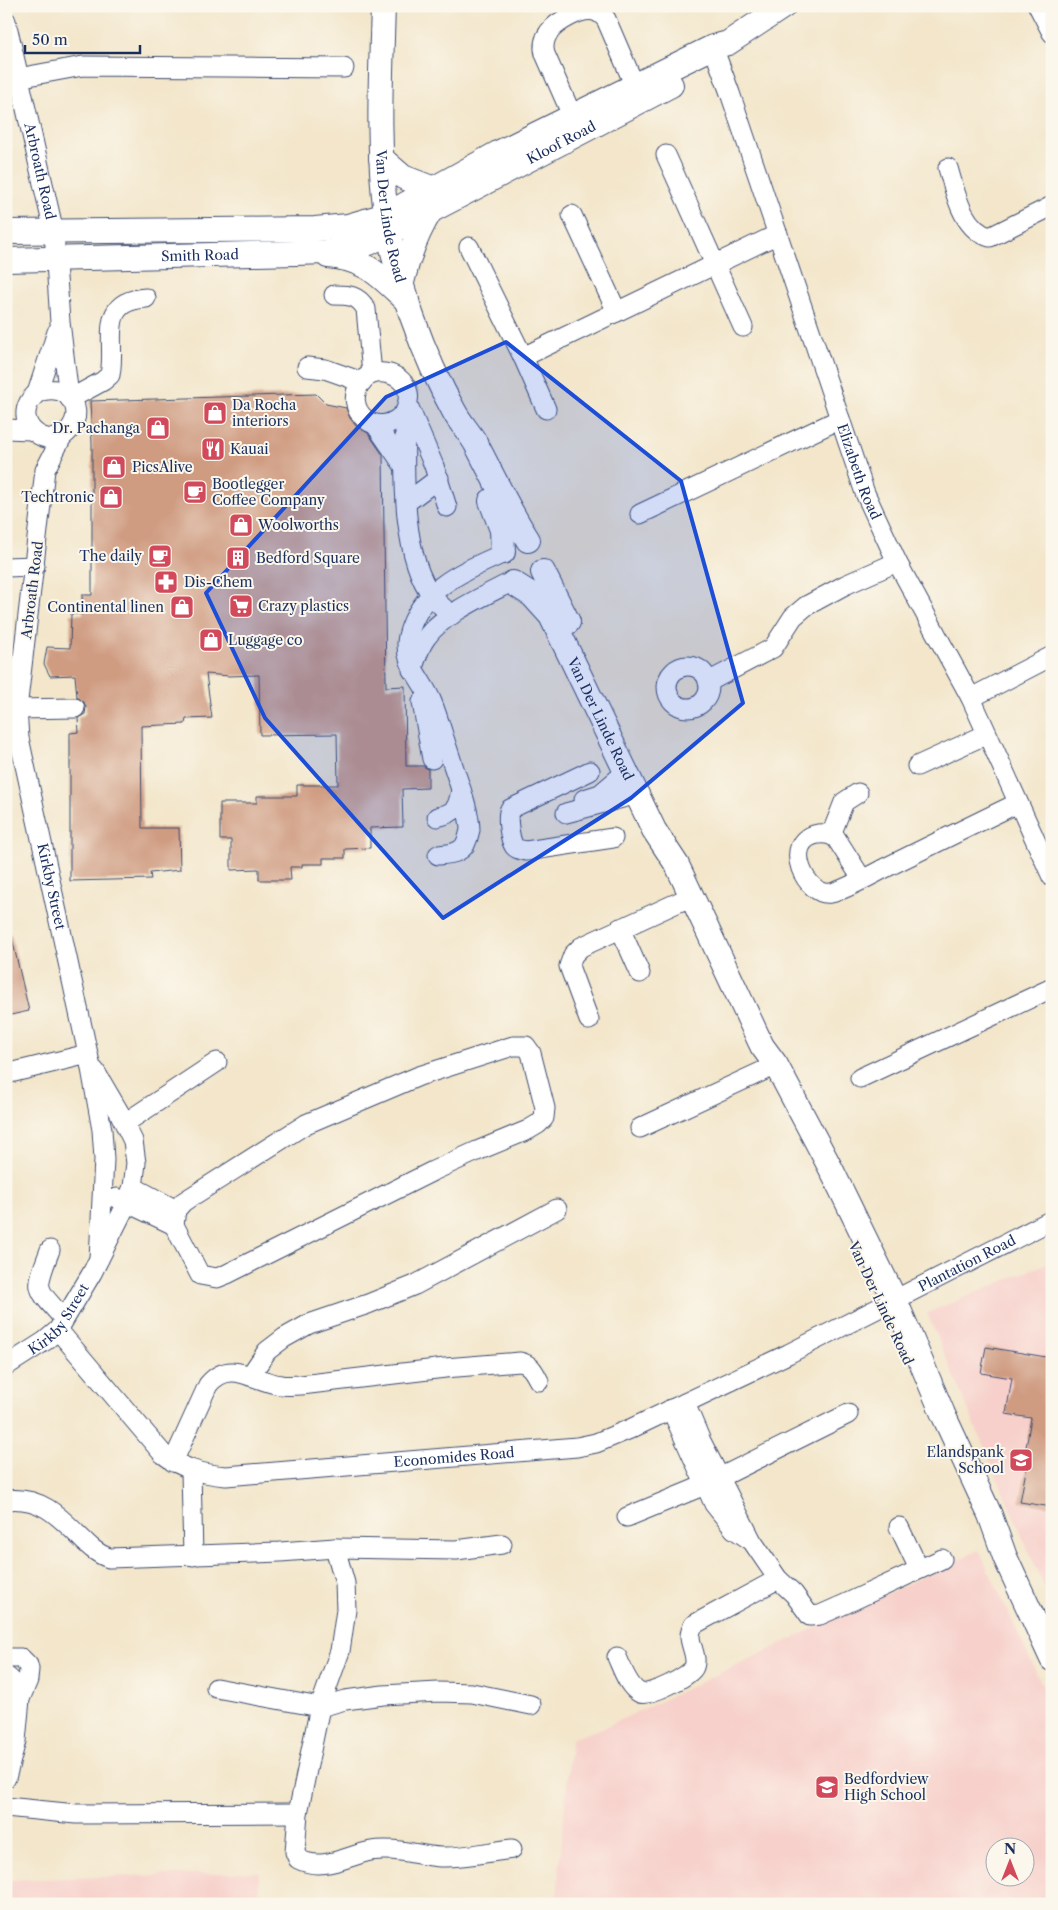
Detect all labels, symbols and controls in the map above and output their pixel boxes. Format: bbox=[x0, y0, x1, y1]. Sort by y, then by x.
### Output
scale bar bbox=[25, 22, 140, 54]
text: 50 m bbox=[32, 30, 68, 49]
street label: Kloof Road bbox=[524, 117, 599, 168]
street label: Arbroath Road bbox=[20, 120, 60, 222]
street label: Van Der Linde Road bbox=[372, 148, 410, 285]
street label: Smith Road bbox=[161, 245, 240, 265]
place label: Da Rocha interiors bbox=[232, 396, 297, 430]
shop icon: Da Rocha interiors bbox=[202, 400, 228, 426]
shop icon: Dr. Pachanga bbox=[145, 415, 171, 441]
place label: Dr. Pachanga bbox=[52, 419, 141, 437]
street label: Elizabeth Road bbox=[833, 421, 885, 523]
restaurant icon: Kauai bbox=[200, 436, 226, 462]
place label: Kauai bbox=[230, 440, 269, 458]
shop icon: PicsAlive bbox=[101, 454, 127, 480]
place label: PicsAlive bbox=[132, 458, 193, 476]
place label: Bootlegger Coffee Company bbox=[212, 475, 325, 509]
cafe icon: Bootlegger Coffee Company bbox=[182, 479, 208, 505]
shop icon: Techtronic bbox=[98, 484, 124, 510]
place label: Techtronic bbox=[21, 488, 94, 506]
shop icon: Woolworths bbox=[228, 512, 254, 538]
place label: Woolworths bbox=[257, 516, 339, 534]
street label: Arbroath Road bbox=[17, 540, 47, 641]
cafe icon: The daily bbox=[147, 543, 173, 569]
building icon: Bedford Square bbox=[225, 545, 251, 571]
place label: The daily bbox=[79, 547, 142, 565]
place label: Bedford Square bbox=[256, 549, 360, 567]
pharmacy icon: Dis-Chem bbox=[153, 569, 179, 595]
place label: Dis-Chem bbox=[184, 573, 253, 591]
supermarket icon: Crazy plastics bbox=[228, 593, 254, 619]
shop icon: Continental linen bbox=[169, 594, 195, 620]
place label: Crazy plastics bbox=[258, 597, 349, 615]
place label: Continental linen bbox=[47, 598, 164, 616]
shop icon: Luggage co bbox=[198, 627, 224, 653]
place label: Luggage co bbox=[228, 631, 303, 649]
street label: Van Der Linde Road bbox=[563, 654, 638, 784]
street label: Kirkby Street bbox=[33, 841, 70, 931]
street label: Plantation Road bbox=[915, 1231, 1019, 1295]
street label: Van Der Linde Road bbox=[844, 1237, 918, 1368]
street label: Kirkby Street bbox=[25, 1280, 93, 1358]
street label: Economides Road bbox=[393, 1443, 516, 1471]
place label: Elandspank School bbox=[927, 1443, 1005, 1477]
school or university icon: Elandspank School bbox=[1008, 1447, 1034, 1473]
place label: Bedfordview High School bbox=[844, 1770, 929, 1804]
school or university icon: Bedfordview High School bbox=[814, 1774, 840, 1800]
north arrow bbox=[986, 1838, 1036, 1888]
text: N bbox=[1004, 1840, 1016, 1858]

